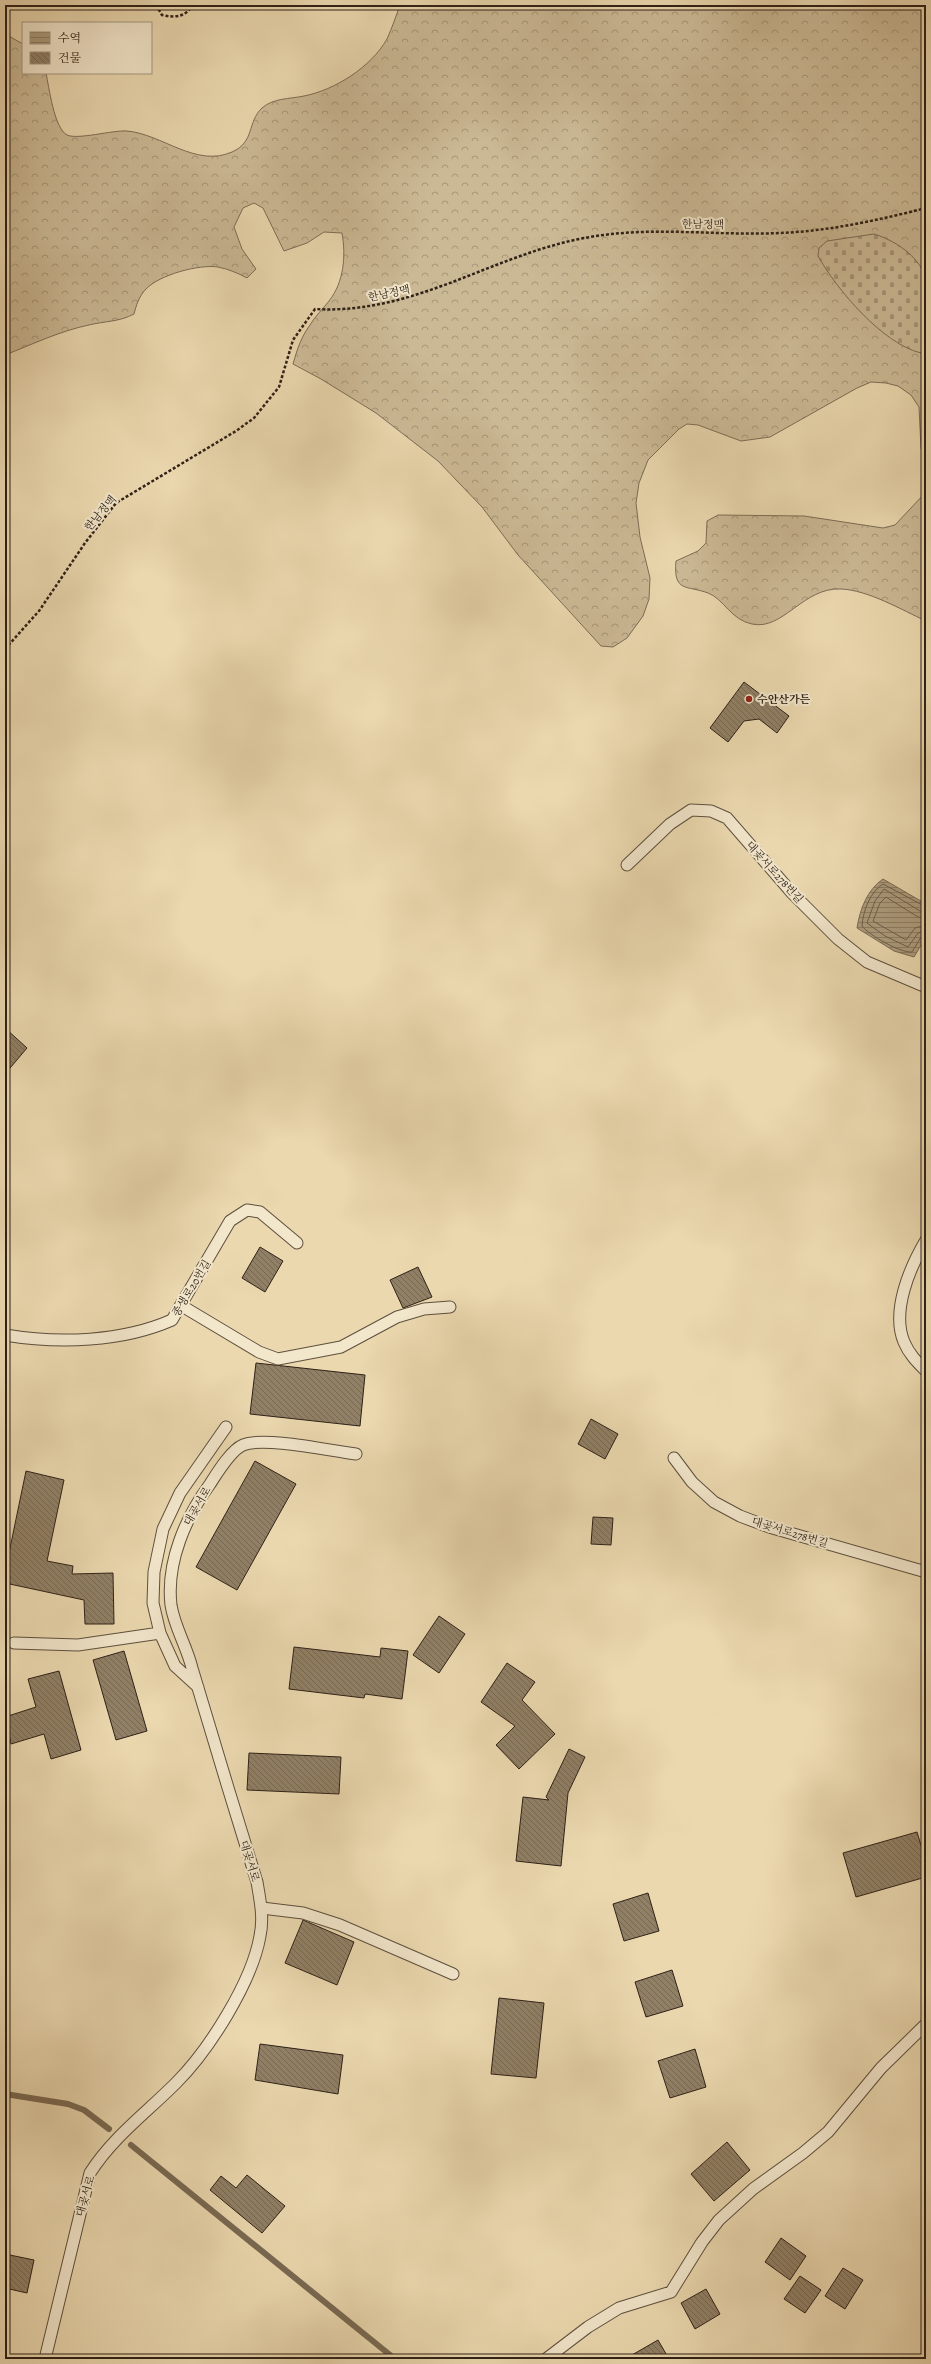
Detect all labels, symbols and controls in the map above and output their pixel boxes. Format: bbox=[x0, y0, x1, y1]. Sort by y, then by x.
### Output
legend bbox=[22, 22, 152, 74]
text: 수역 bbox=[58, 30, 81, 46]
text: 건물 bbox=[58, 50, 82, 66]
street label: 한남정맥 bbox=[682, 217, 724, 232]
street label: 한남정맥 bbox=[367, 282, 411, 305]
street label: 한남정맥 bbox=[81, 492, 120, 534]
place label: 수안산가든 bbox=[757, 692, 811, 707]
marker: 수안산가든 bbox=[744, 694, 754, 704]
street label: 대곶서로278번길 bbox=[743, 838, 807, 907]
street label: 종생로20번길 bbox=[168, 1257, 214, 1320]
street label: 대곶서로 bbox=[180, 1484, 215, 1528]
street label: 대곶서로278번길 bbox=[750, 1514, 830, 1551]
street label: 대곶서로 bbox=[236, 1839, 263, 1884]
street label: 대곶서로 bbox=[72, 2173, 99, 2219]

